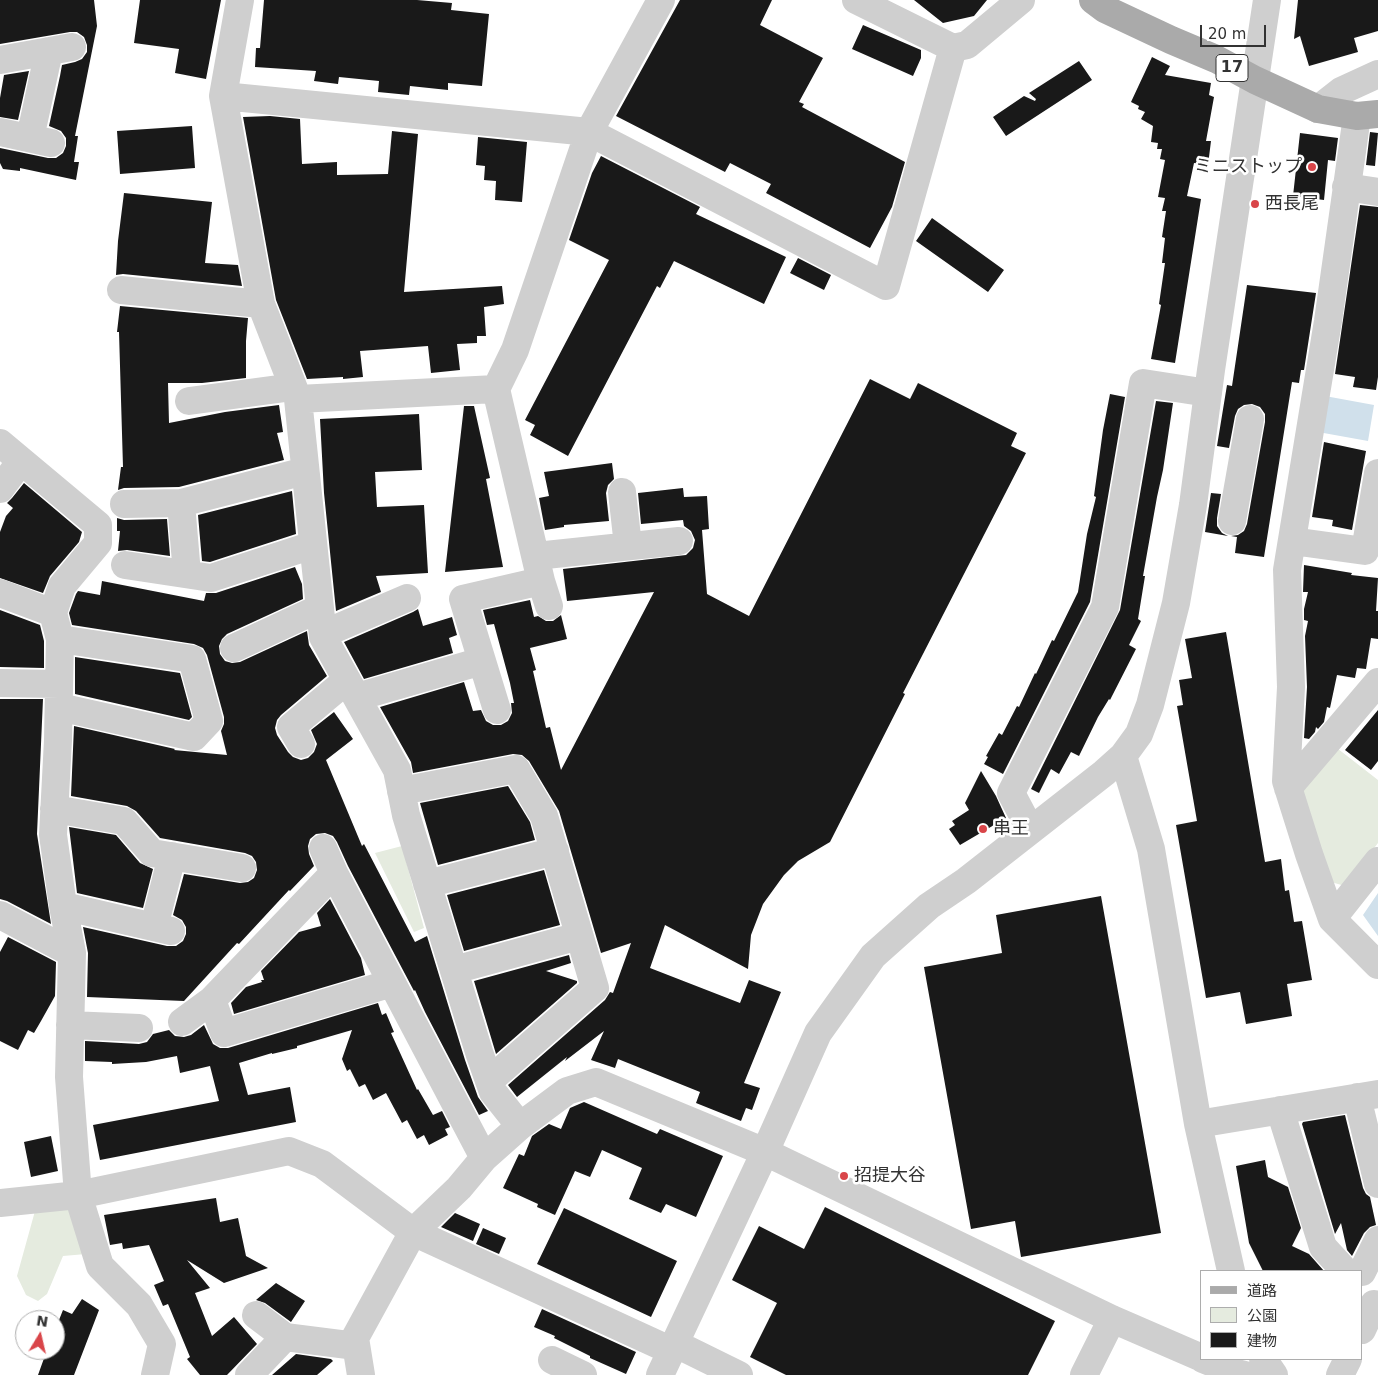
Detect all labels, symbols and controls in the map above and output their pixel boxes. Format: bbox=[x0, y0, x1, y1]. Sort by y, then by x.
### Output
scale bar bbox=[1203, 15, 1269, 47]
text: 20 m bbox=[1208, 25, 1246, 43]
road number: 17 bbox=[1216, 54, 1248, 82]
place label: ミニストップ bbox=[1194, 156, 1302, 178]
marker: ミニストップ bbox=[1306, 161, 1318, 173]
place label: 西長尾 bbox=[1265, 193, 1319, 215]
marker: 西長尾 bbox=[1249, 198, 1261, 210]
place label: 串王 bbox=[993, 818, 1029, 840]
marker: 串王 bbox=[977, 823, 989, 835]
place label: 招提大谷 bbox=[854, 1165, 926, 1187]
marker: 招提大谷 bbox=[838, 1170, 850, 1182]
legend bbox=[1200, 1270, 1363, 1360]
text: 道路 bbox=[1247, 1282, 1277, 1300]
text: 公園 bbox=[1247, 1307, 1277, 1325]
north arrow bbox=[15, 1310, 65, 1360]
text: N bbox=[35, 1312, 49, 1330]
text: 建物 bbox=[1247, 1332, 1277, 1350]

